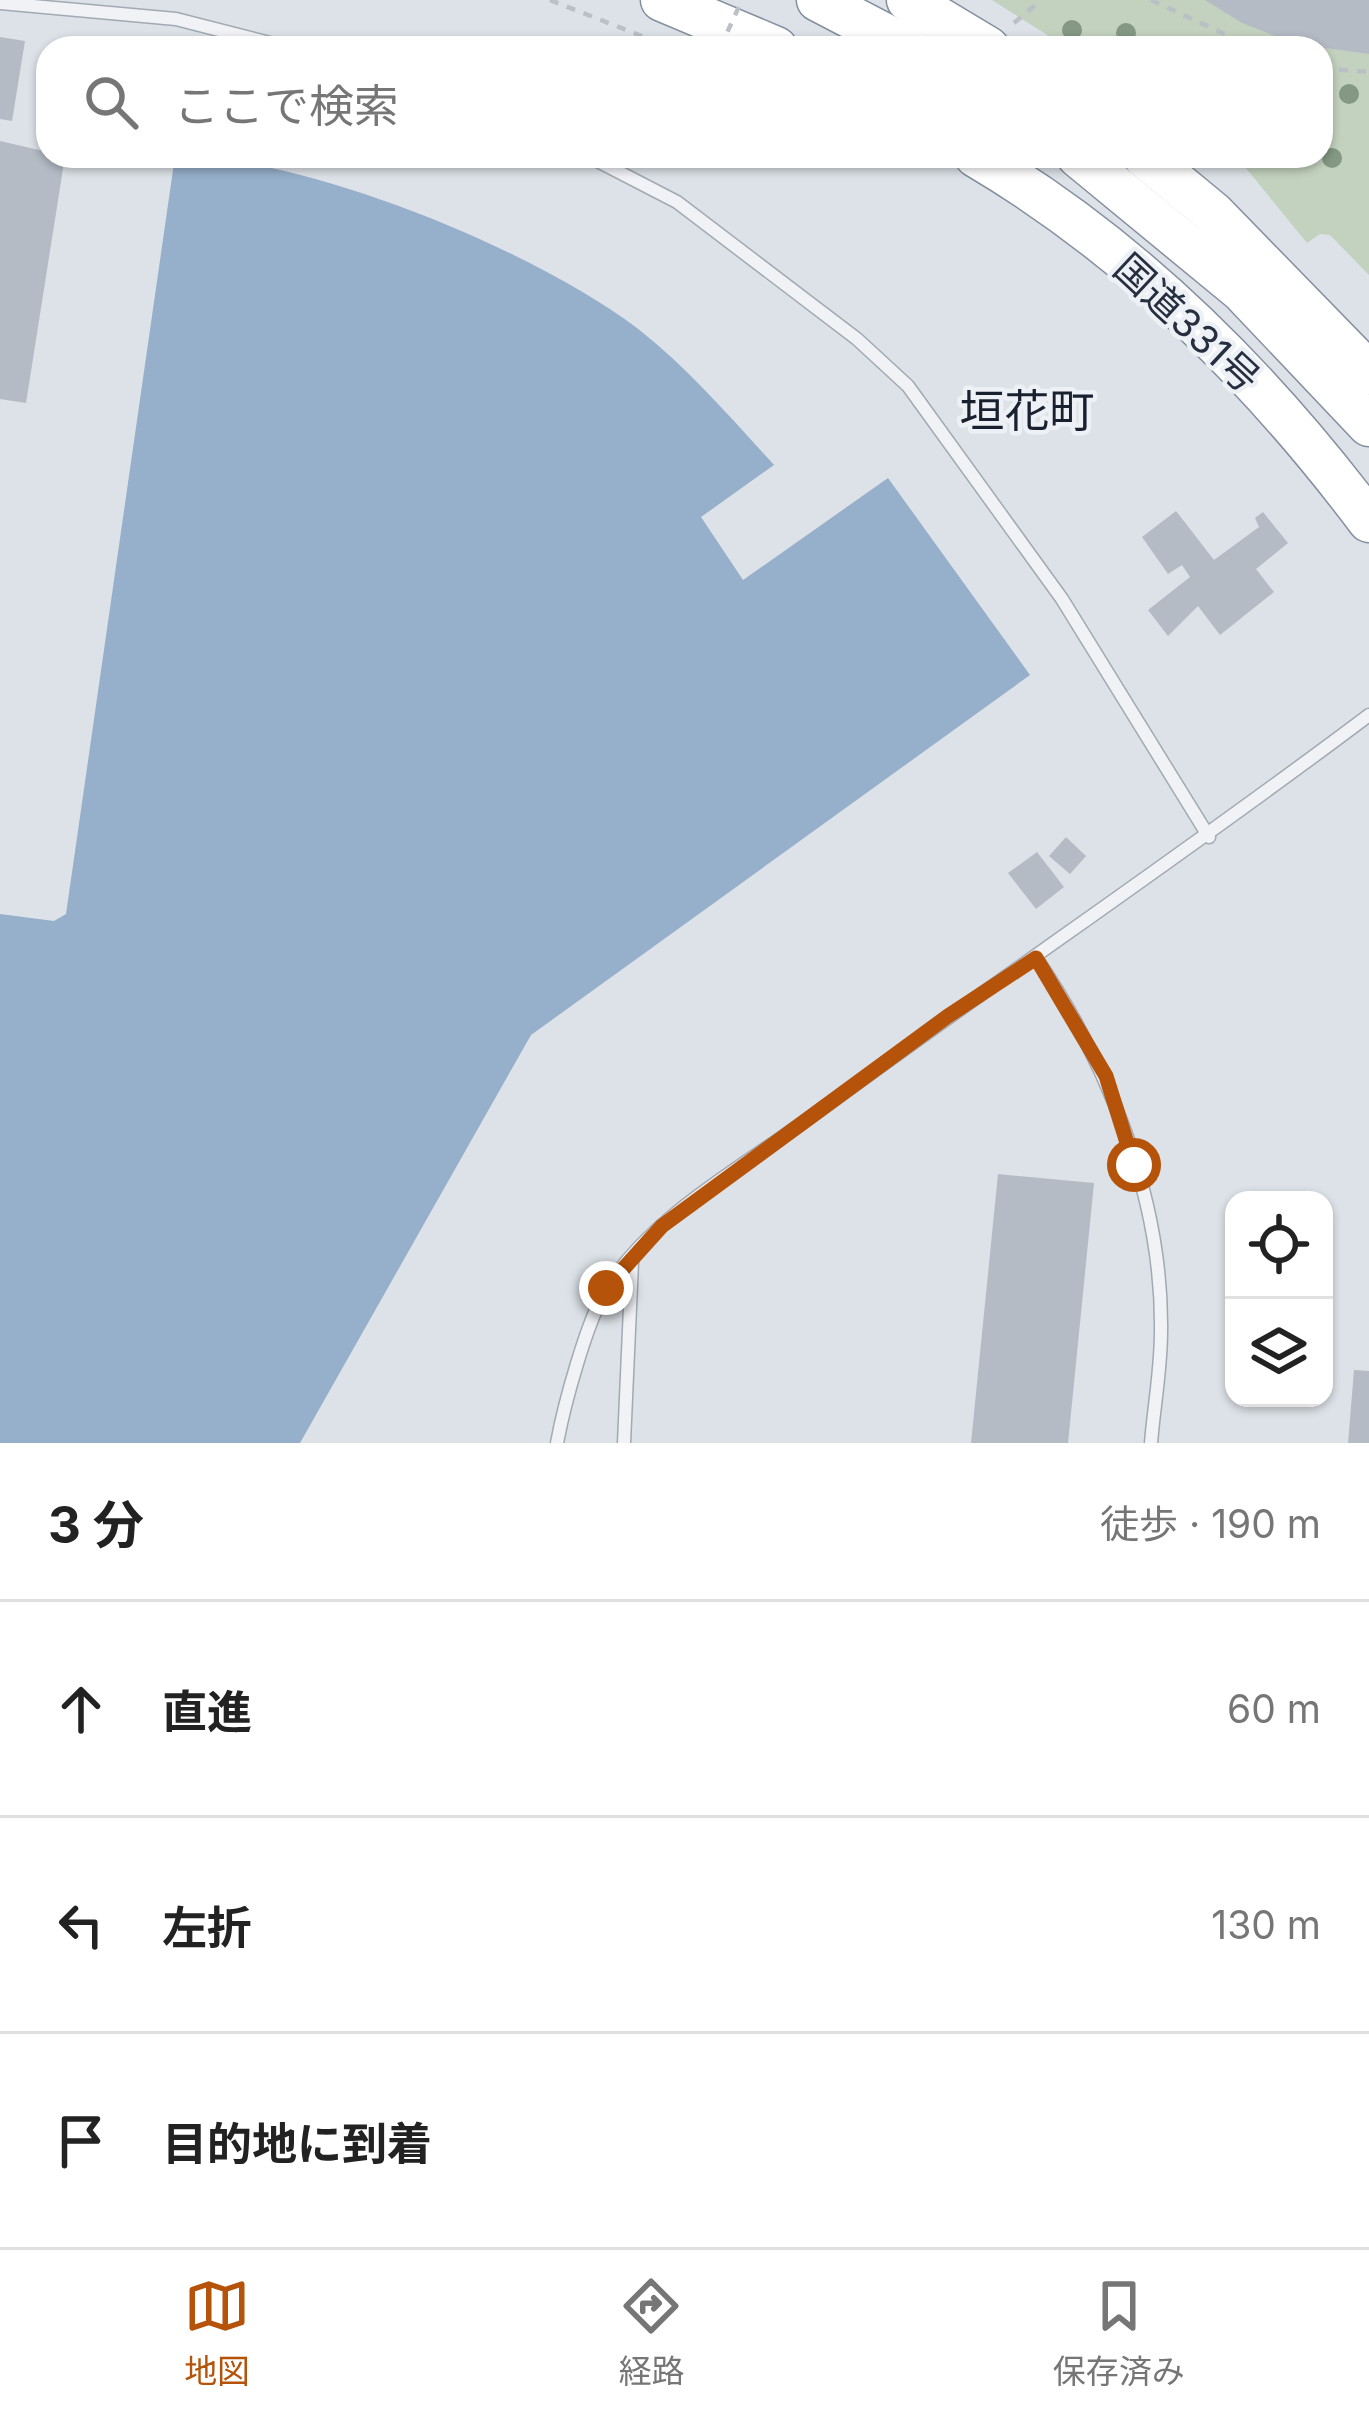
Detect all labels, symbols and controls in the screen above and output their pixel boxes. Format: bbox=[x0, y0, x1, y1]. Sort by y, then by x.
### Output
search box bbox=[36, 36, 1333, 168]
icon: search bbox=[78, 69, 144, 135]
text: ここで検索 bbox=[174, 78, 399, 133]
street label: 国道331号 bbox=[1105, 244, 1270, 402]
district label: 垣花町 bbox=[959, 383, 1095, 438]
route start bbox=[1107, 1138, 1161, 1192]
map controls bbox=[1225, 1191, 1333, 1407]
button: locate bbox=[1225, 1191, 1333, 1299]
route end bbox=[579, 1261, 633, 1315]
button: layers bbox=[1225, 1299, 1333, 1407]
text: 3 分 bbox=[48, 1494, 144, 1555]
text: 徒歩 · 190 m bbox=[1100, 1500, 1321, 1547]
icon: ahead bbox=[48, 1676, 114, 1742]
text: 直進 bbox=[162, 1684, 252, 1739]
text: 60 m bbox=[1227, 1685, 1321, 1732]
icon: left bbox=[48, 1892, 114, 1958]
text: 左折 bbox=[162, 1900, 252, 1955]
text: 130 m bbox=[1211, 1901, 1321, 1948]
icon: arrive bbox=[48, 2108, 114, 2174]
text: 目的地に到着 bbox=[162, 2116, 432, 2171]
tab: 地図 bbox=[184, 2273, 250, 2393]
tab: 経路 bbox=[618, 2273, 684, 2393]
tab: 保存済み bbox=[1053, 2273, 1185, 2393]

